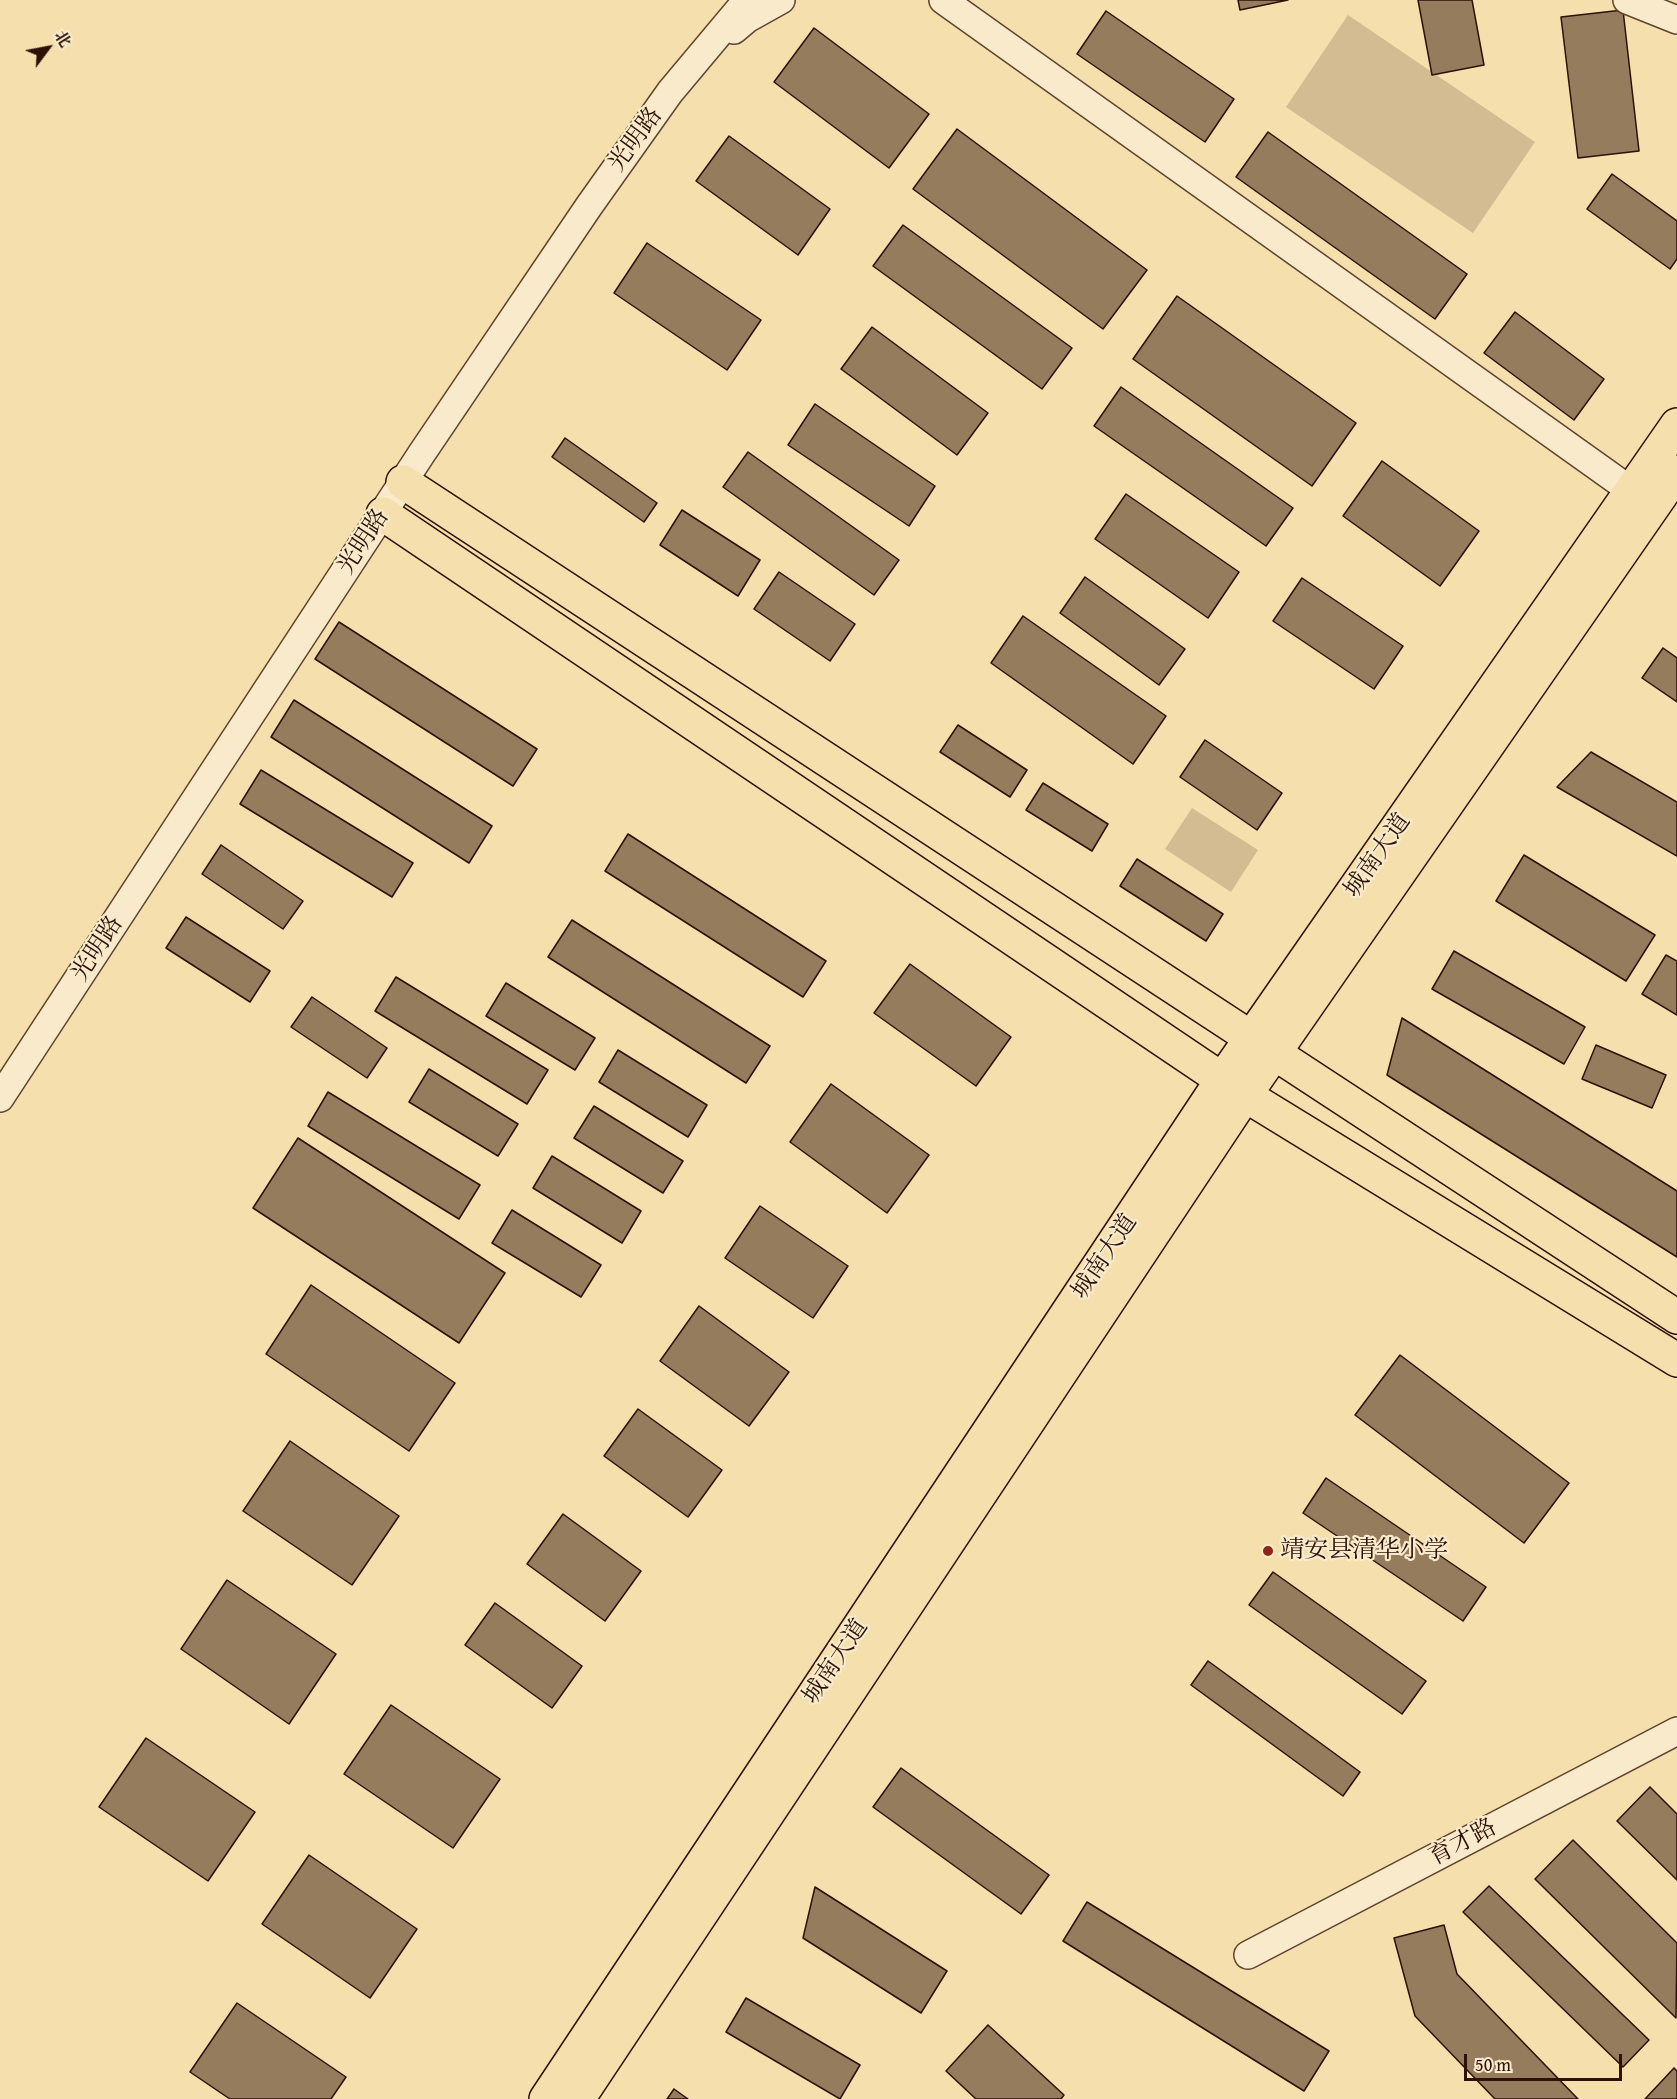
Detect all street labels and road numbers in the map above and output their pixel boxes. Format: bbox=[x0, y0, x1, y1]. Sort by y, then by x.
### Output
street label: 光明路 bbox=[603, 102, 669, 178]
street label: 光明路 bbox=[332, 504, 396, 580]
street label: 城南大道 bbox=[1339, 808, 1417, 904]
street label: 光明路 bbox=[66, 911, 130, 987]
street label: 城南大道 bbox=[1066, 1209, 1144, 1305]
street label: 城南大道 bbox=[797, 1614, 875, 1710]
street label: 育才路 bbox=[1424, 1813, 1502, 1873]

